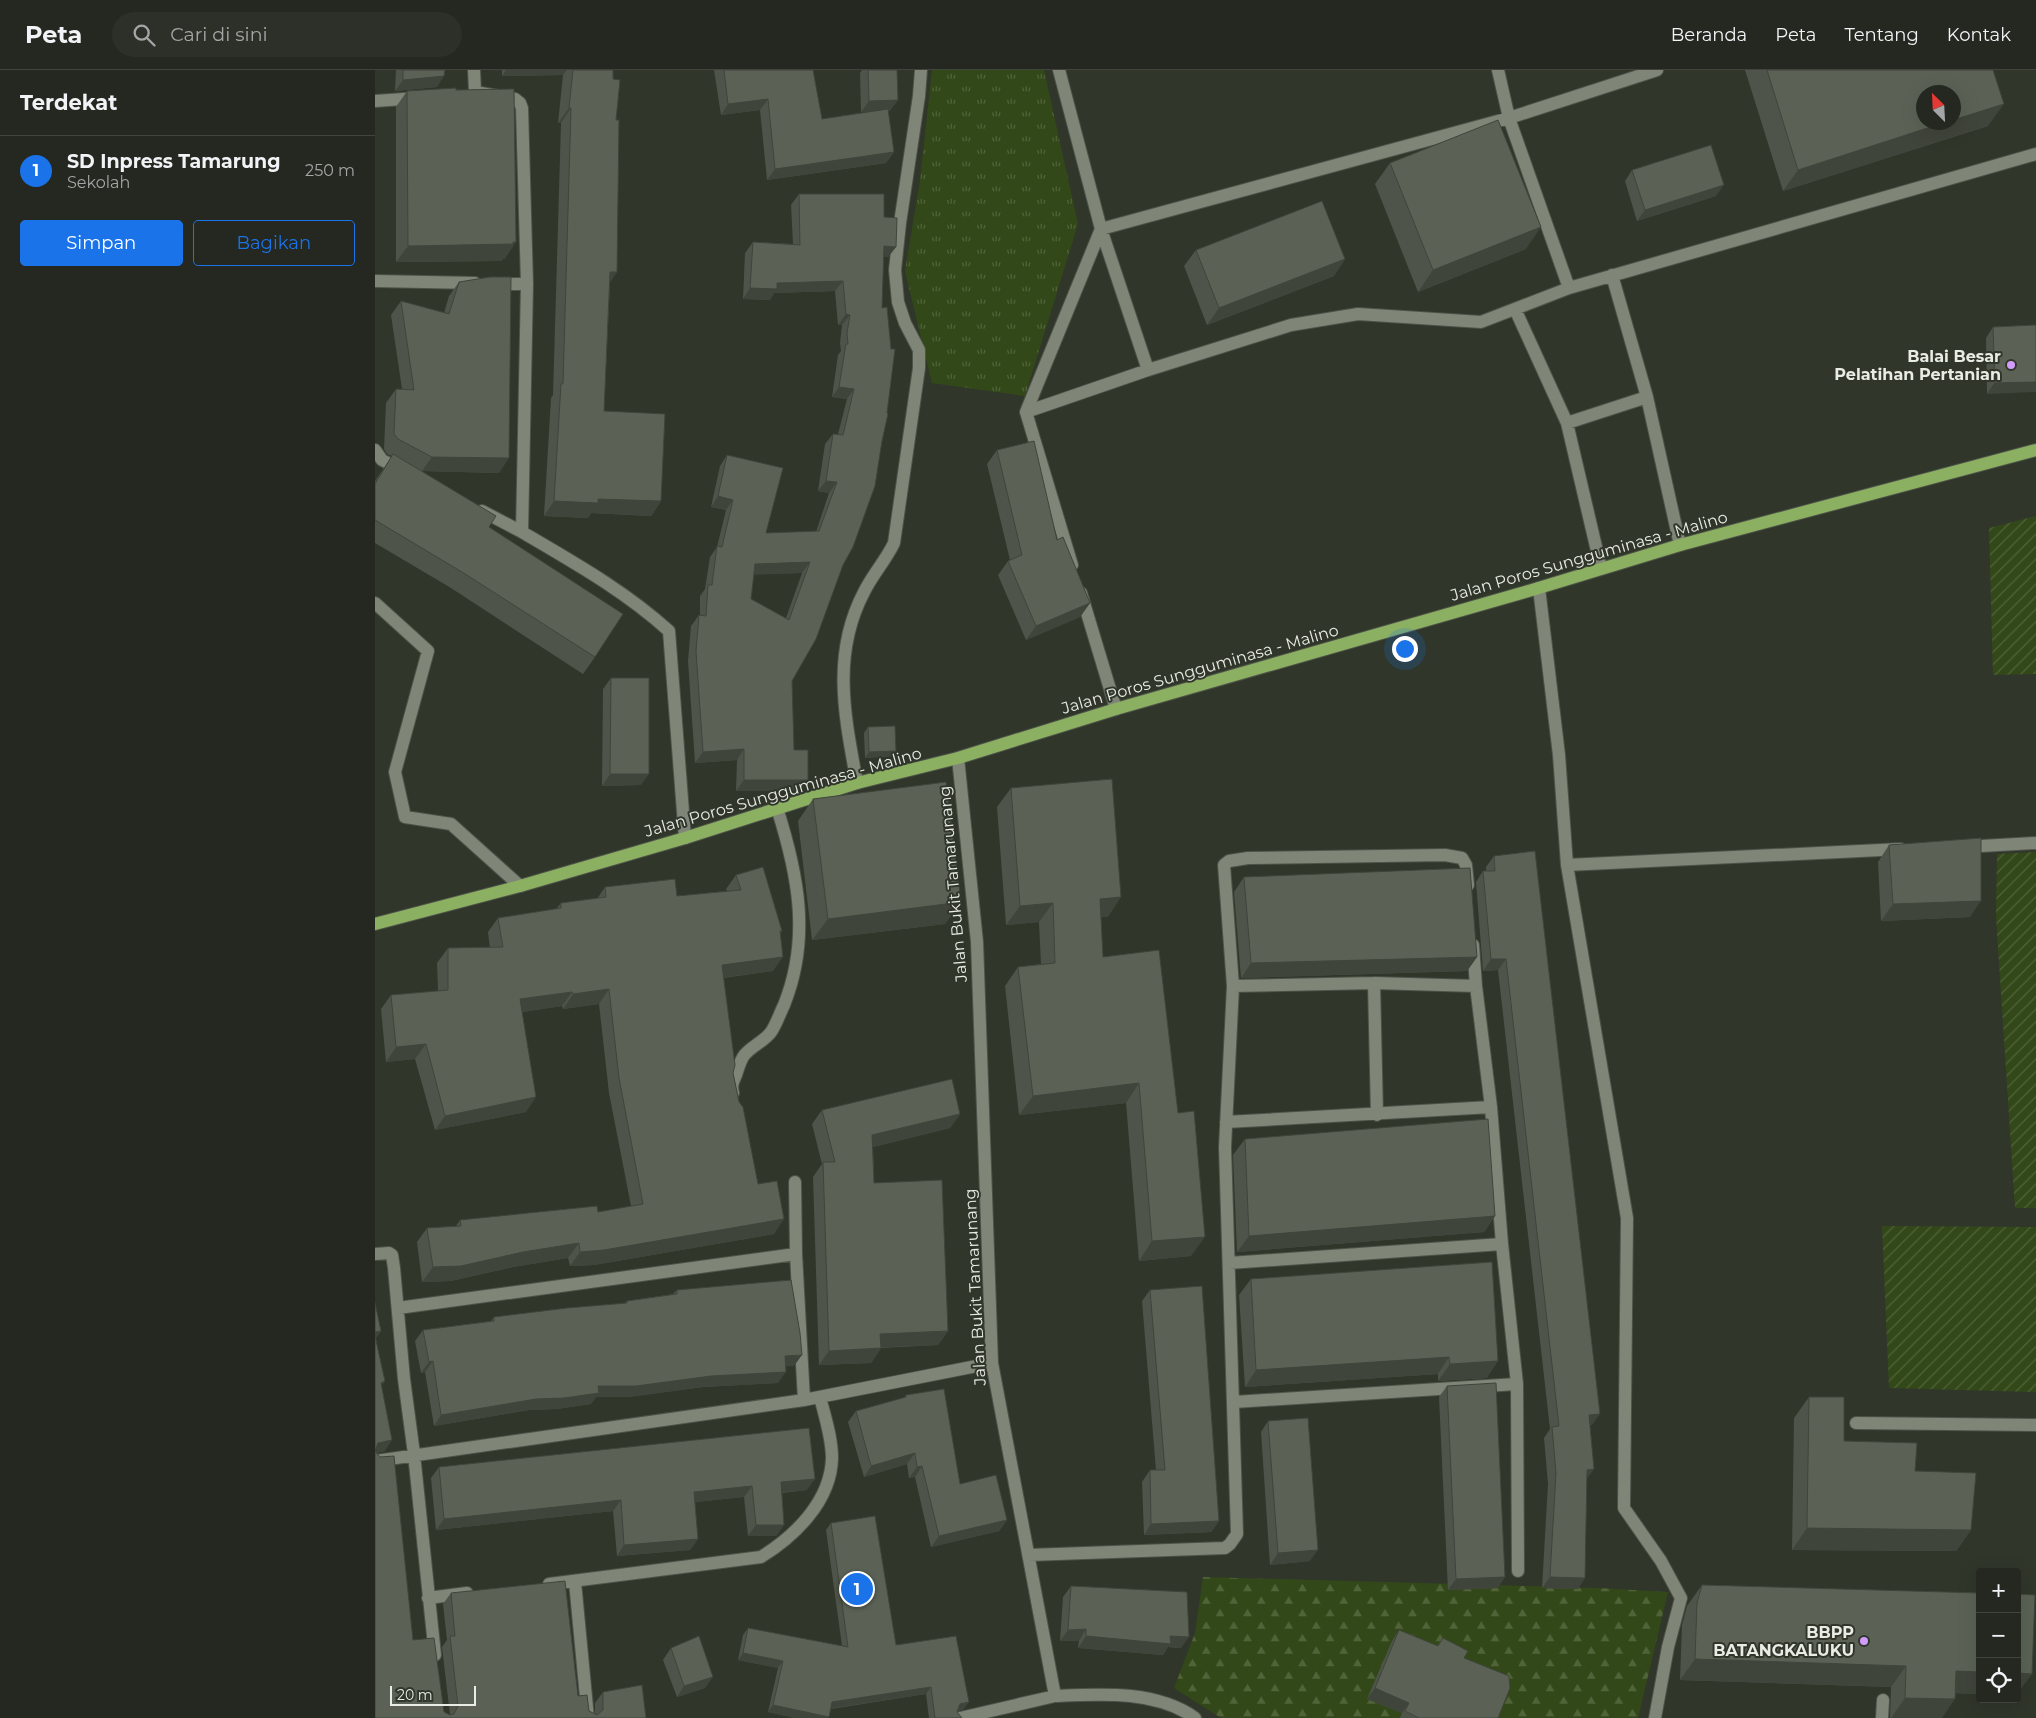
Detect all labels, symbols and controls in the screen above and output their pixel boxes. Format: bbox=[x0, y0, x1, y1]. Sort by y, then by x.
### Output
search box bbox=[112, 12, 462, 57]
text: Peta bbox=[25, 20, 82, 49]
icon: search bbox=[130, 21, 158, 49]
text: Cari di sini bbox=[170, 23, 268, 46]
text: Beranda bbox=[1671, 24, 1747, 46]
text: Peta bbox=[1775, 24, 1816, 46]
text: Tentang bbox=[1844, 24, 1919, 46]
text: Kontak bbox=[1947, 24, 2011, 46]
north arrow bbox=[1916, 85, 1961, 130]
text: Terdekat bbox=[20, 90, 117, 115]
text: SD Inpress Tamarung bbox=[67, 150, 281, 173]
text: 1 bbox=[33, 161, 39, 180]
text: 250 m bbox=[305, 161, 355, 180]
text: Sekolah bbox=[67, 173, 130, 192]
button: Simpan bbox=[20, 220, 183, 266]
button: Bagikan bbox=[193, 220, 355, 266]
place label: Balai Besar Pelatihan Pertanian bbox=[1834, 347, 2001, 384]
marker: Balai Besar Pelatihan Pertanian bbox=[2005, 359, 2017, 371]
street label: Jalan Poros Sungguminasa - Malino bbox=[1447, 507, 1730, 605]
street label: Jalan Poros Sungguminasa - Malino bbox=[1058, 620, 1341, 718]
your location bbox=[1392, 636, 1418, 662]
street label: Jalan Poros Sungguminasa - Malino bbox=[641, 743, 924, 841]
street label: Jalan Bukit Tamarunang bbox=[935, 785, 971, 984]
street label: Jalan Bukit Tamarunang bbox=[960, 1188, 990, 1387]
map controls bbox=[1976, 1568, 2021, 1703]
button: + bbox=[1976, 1568, 2021, 1613]
pin: 1 bbox=[841, 1570, 873, 1608]
button: − bbox=[1976, 1613, 2021, 1658]
place label: BBPP BATANGKALUKU bbox=[1713, 1623, 1854, 1660]
marker: BBPP BATANGKALUKU bbox=[1858, 1635, 1870, 1647]
button: locate bbox=[1976, 1658, 2021, 1703]
scale bar bbox=[390, 1683, 476, 1706]
text: 20 m bbox=[397, 1686, 433, 1704]

